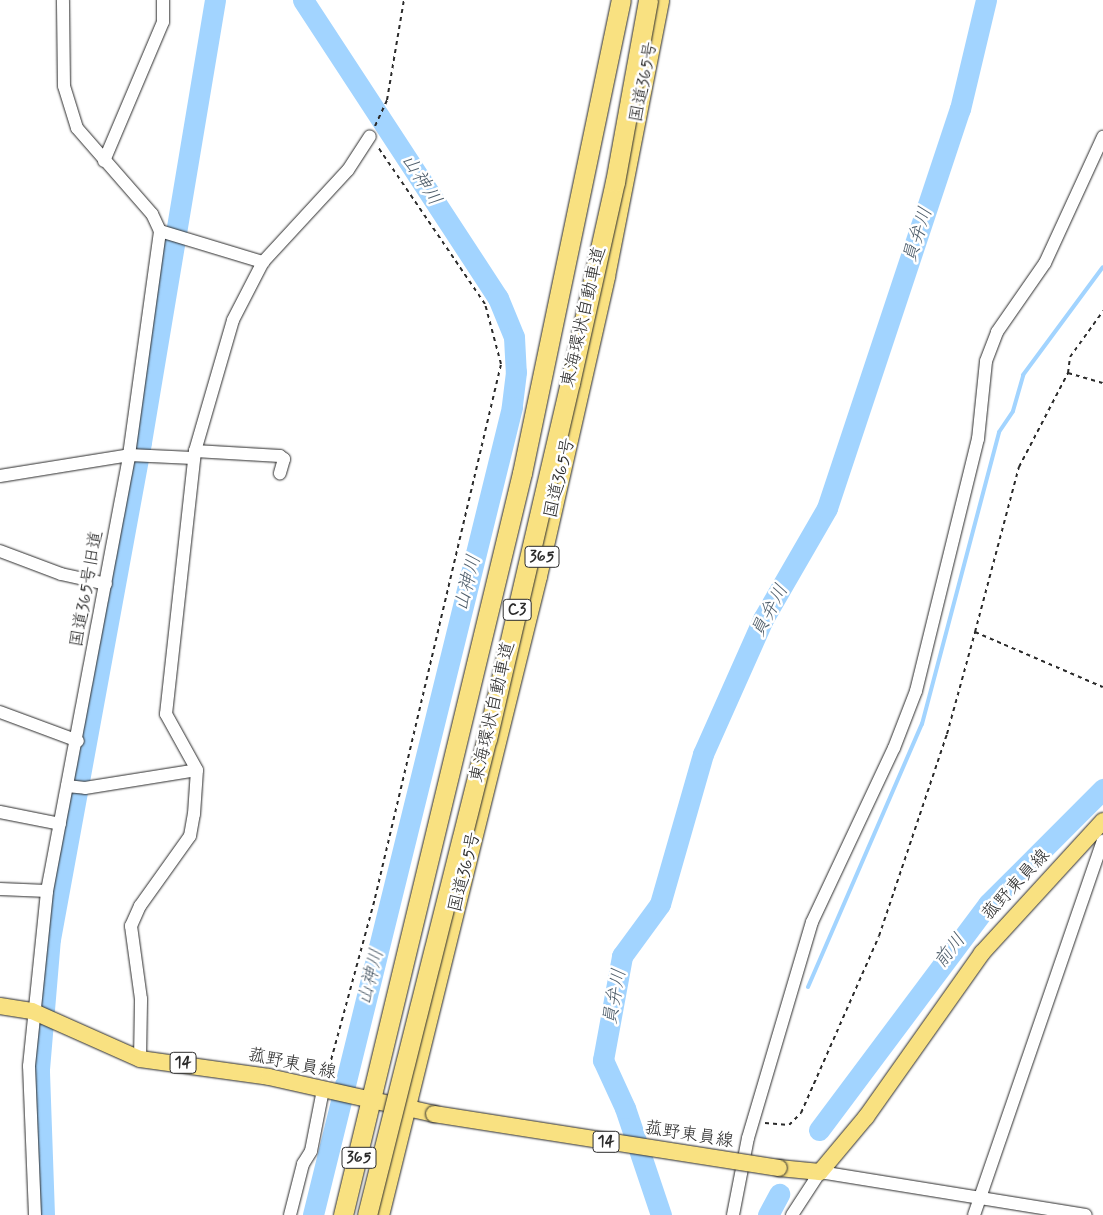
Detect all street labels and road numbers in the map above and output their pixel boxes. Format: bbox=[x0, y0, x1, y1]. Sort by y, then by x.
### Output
street label: 国道365号 bbox=[626, 40, 662, 124]
street label: 東海環状自動車道 bbox=[557, 244, 611, 390]
street label: 国道365号 bbox=[540, 436, 580, 520]
street label: 国道365号旧道 bbox=[66, 529, 108, 649]
road number: 365 bbox=[524, 544, 560, 570]
road number: C3 bbox=[502, 596, 532, 624]
street label: 東海環状自動車道 bbox=[466, 639, 520, 785]
street label: 国道365号 bbox=[445, 830, 485, 914]
street label: 菰野東員線 bbox=[977, 845, 1055, 925]
street label: 菰野東員線 bbox=[246, 1044, 338, 1084]
road number: 14 bbox=[169, 1050, 197, 1076]
street label: 菰野東員線 bbox=[643, 1117, 735, 1153]
road number: 14 bbox=[592, 1128, 620, 1156]
road number: 365 bbox=[342, 1144, 376, 1172]

